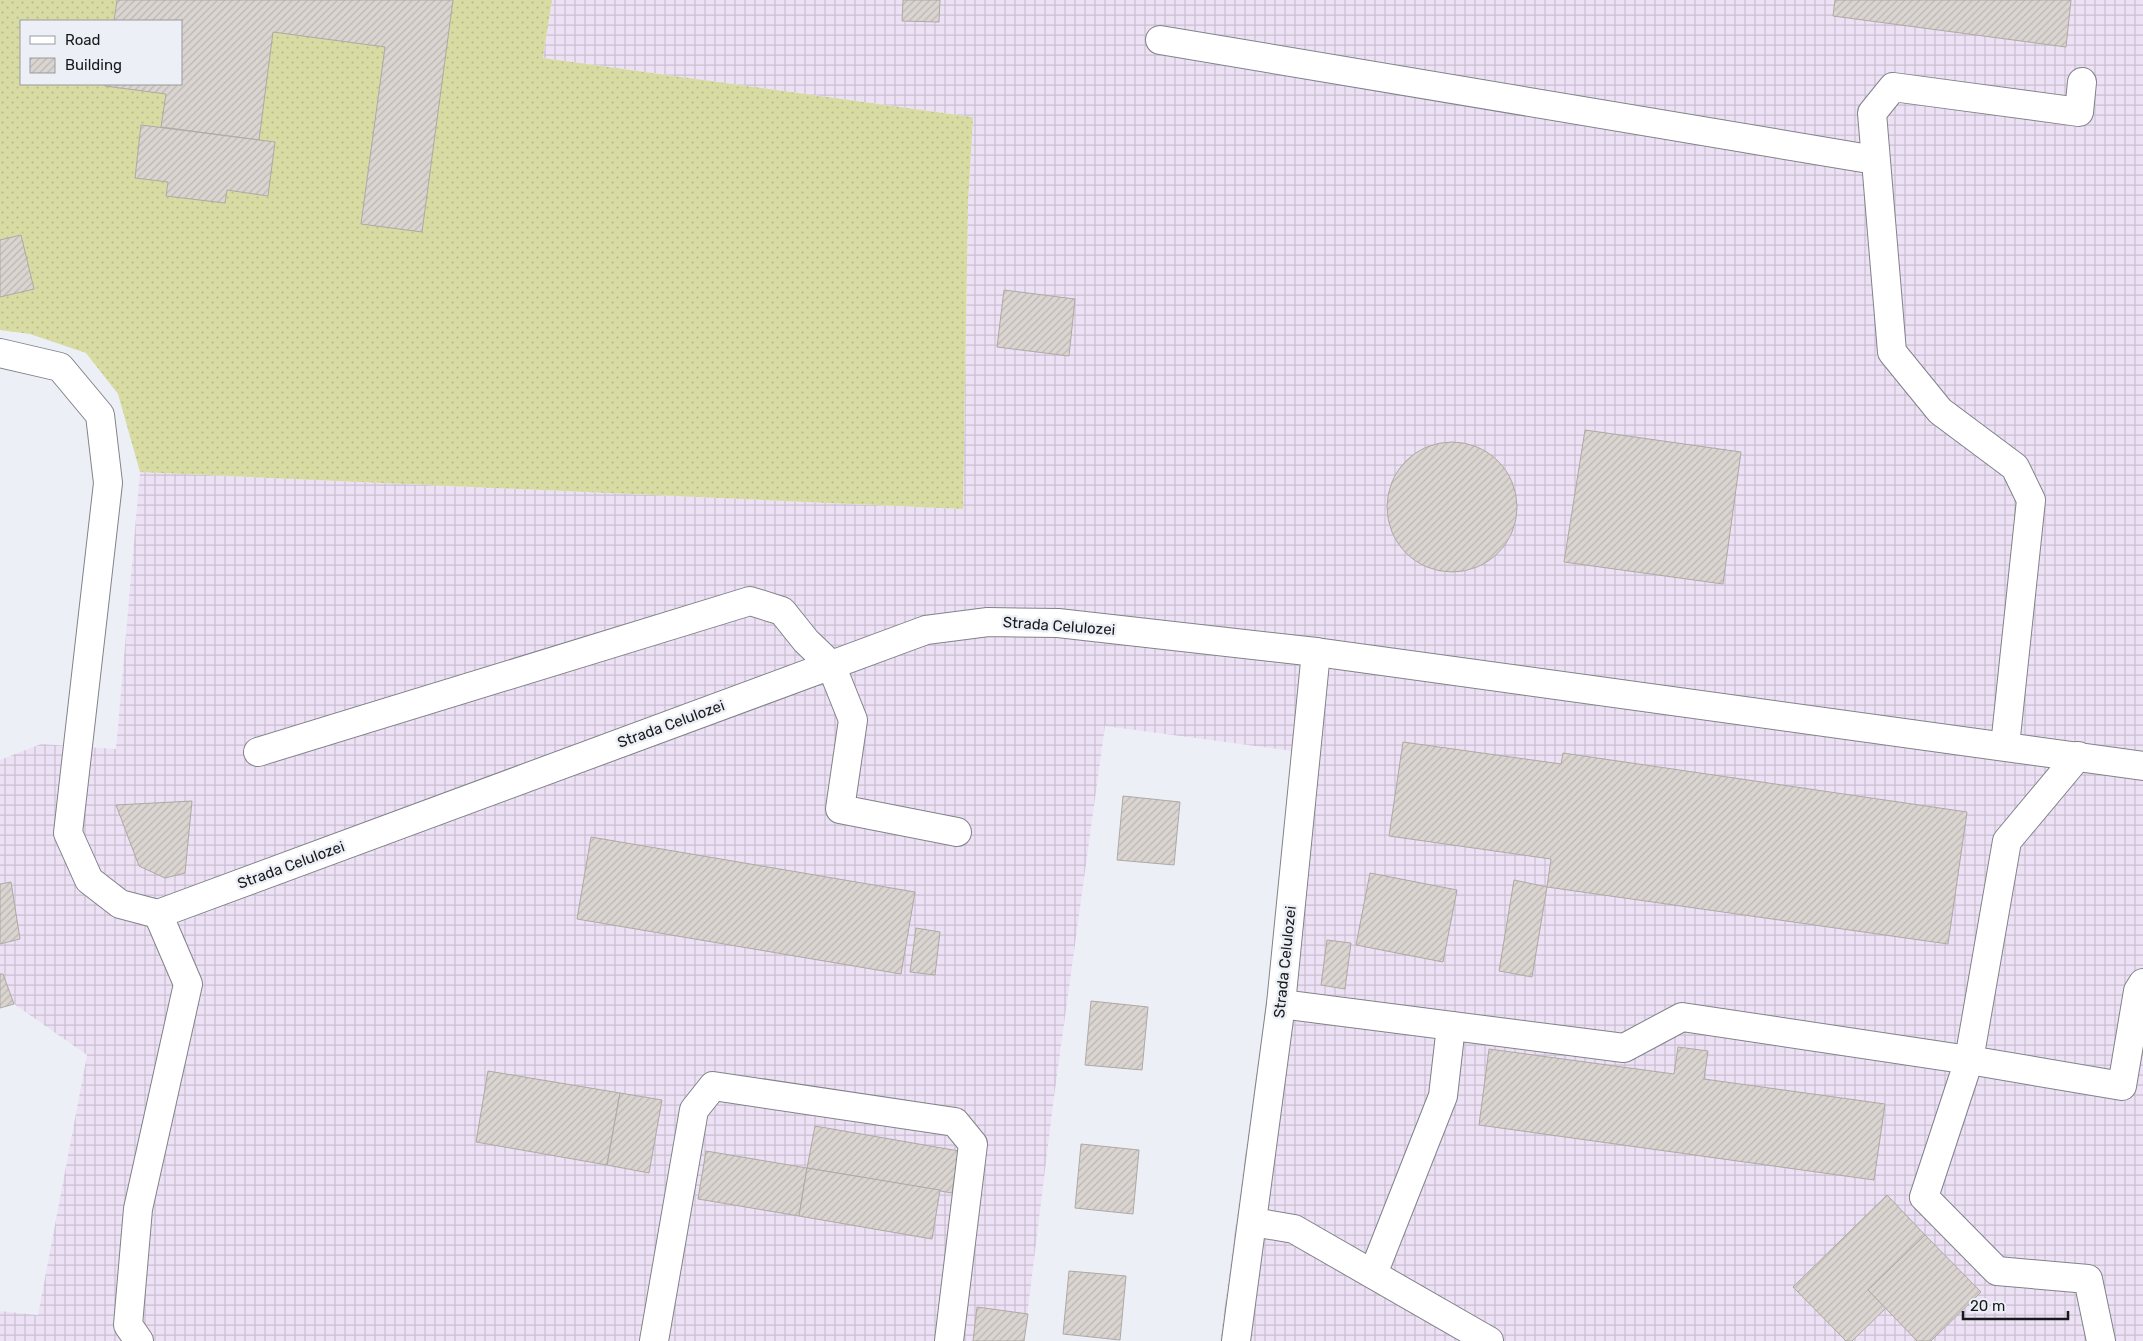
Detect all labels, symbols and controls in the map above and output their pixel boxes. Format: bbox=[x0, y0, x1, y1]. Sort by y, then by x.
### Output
legend bbox=[20, 20, 182, 85]
text: Road bbox=[65, 31, 101, 49]
text: Building bbox=[65, 56, 122, 74]
street label: Strada Celulozei bbox=[1002, 613, 1116, 639]
street label: Strada Celulozei bbox=[615, 696, 727, 752]
street label: Strada Celulozei bbox=[235, 837, 347, 893]
street label: Strada Celulozei bbox=[1270, 905, 1300, 1019]
scale bar bbox=[1963, 1288, 2068, 1320]
text: 20 m bbox=[1970, 1297, 2005, 1315]

